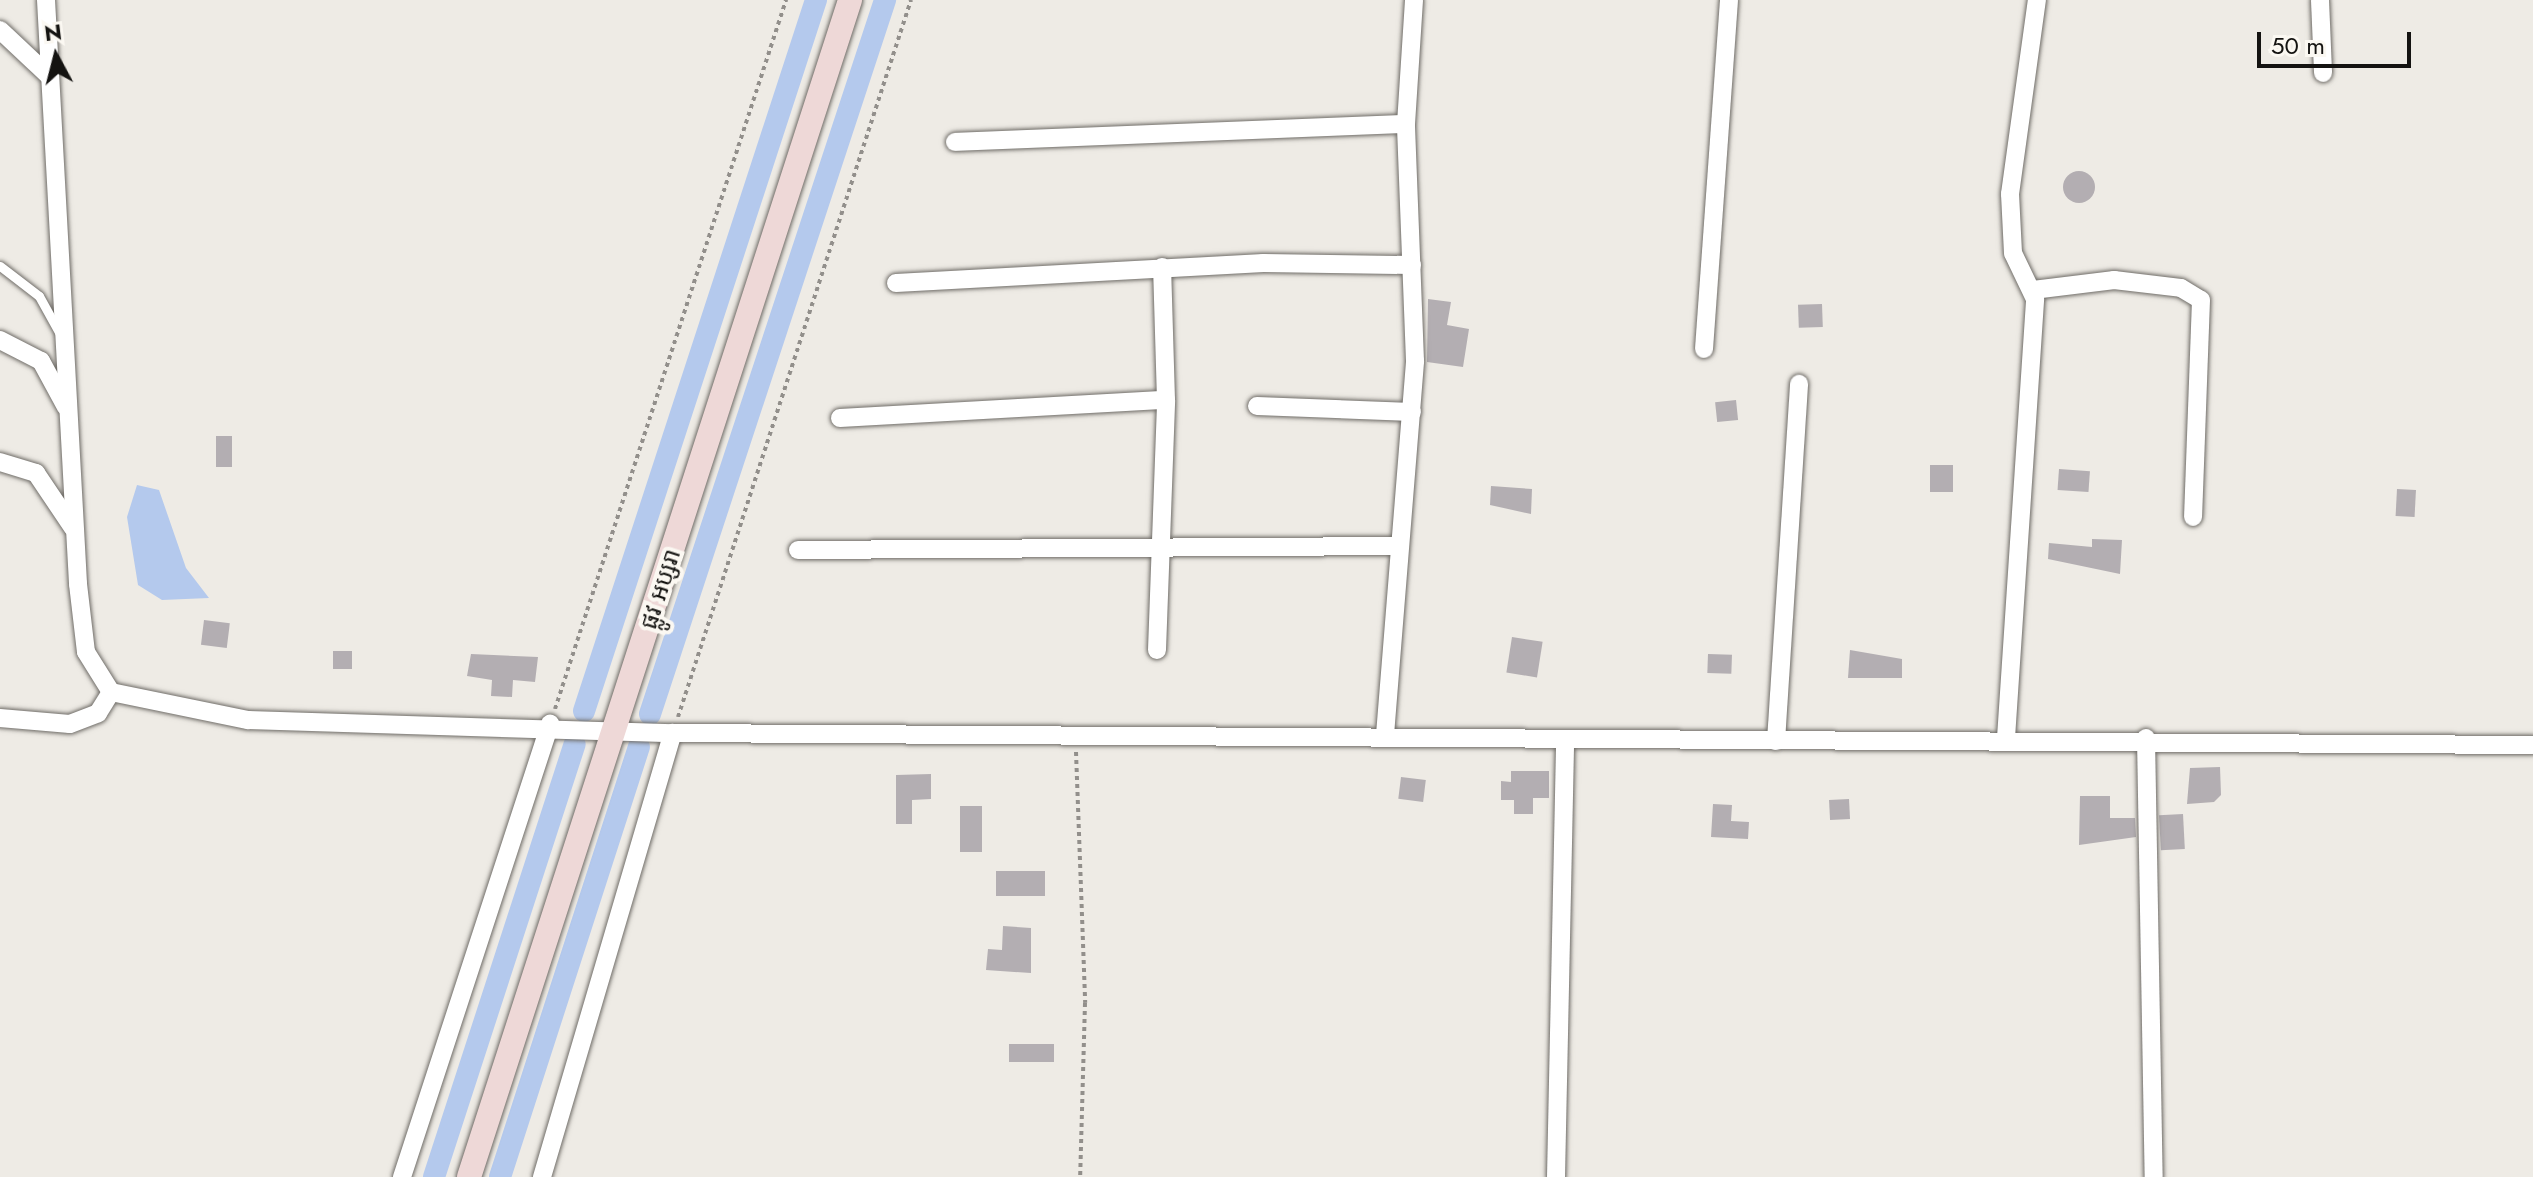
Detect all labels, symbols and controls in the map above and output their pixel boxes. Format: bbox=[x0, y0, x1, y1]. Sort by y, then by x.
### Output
text: N bbox=[42, 15, 64, 49]
north arrow bbox=[16, 16, 96, 96]
scale bar bbox=[2261, 16, 2415, 66]
text: 50 m bbox=[2271, 28, 2325, 63]
street label: ផ្លូវ អប្សរា bbox=[634, 545, 686, 633]

